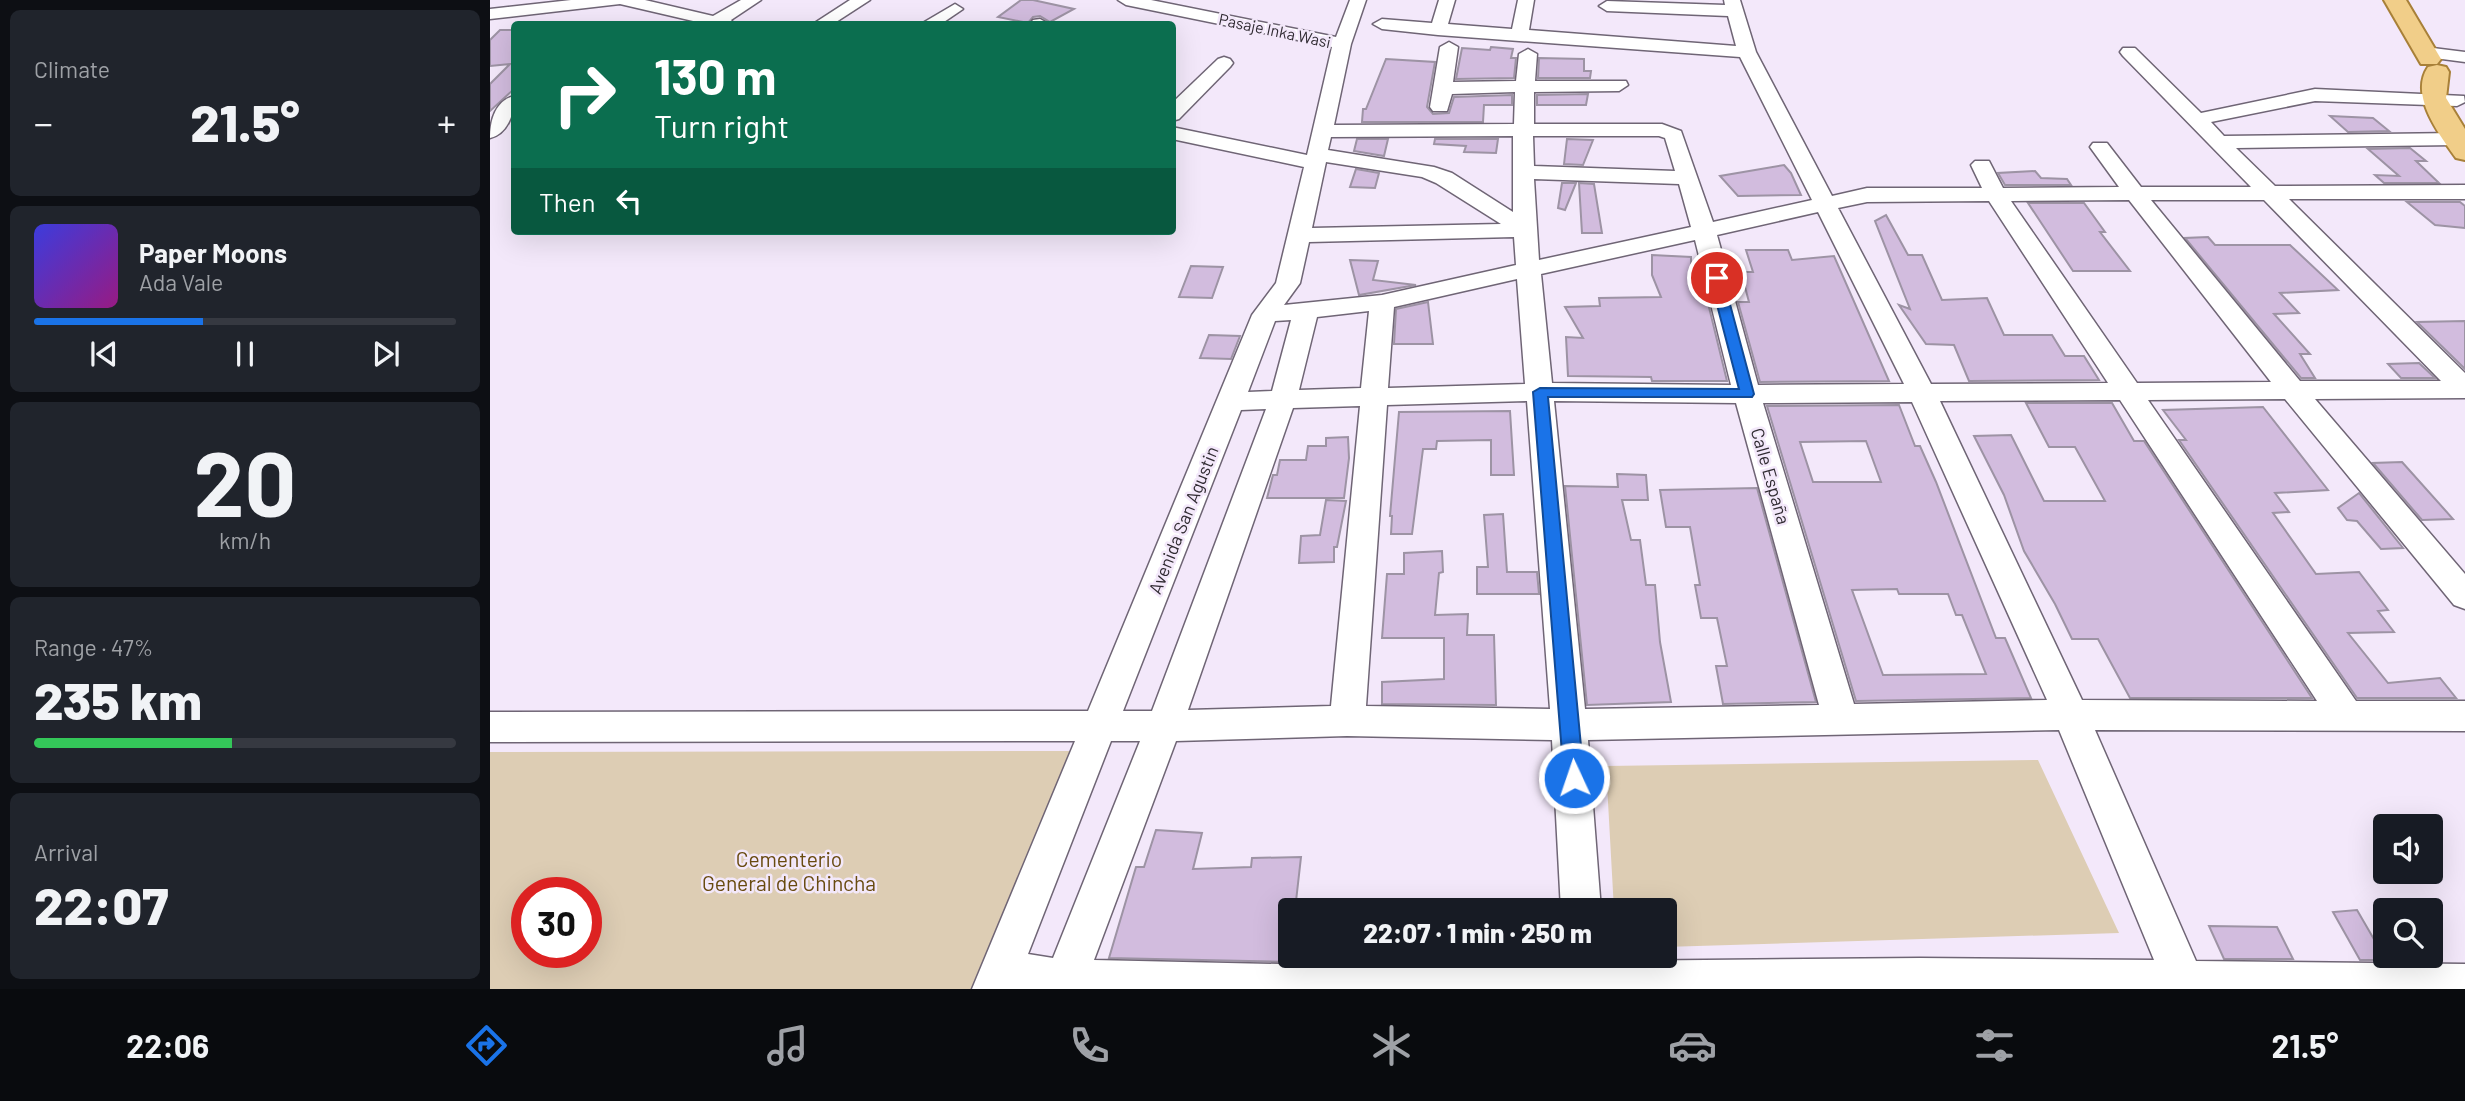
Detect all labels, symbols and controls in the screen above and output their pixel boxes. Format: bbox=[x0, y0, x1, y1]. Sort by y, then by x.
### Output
street label: Pasaje Inka Wasi bbox=[1217, 9, 1333, 51]
text: 130 m bbox=[654, 46, 776, 105]
icon: right bbox=[539, 49, 630, 140]
text: Climate bbox=[34, 55, 110, 83]
text: 21.5° bbox=[190, 90, 300, 152]
text: − bbox=[34, 99, 53, 145]
text: + bbox=[437, 99, 456, 145]
text: Turn right bbox=[654, 106, 789, 144]
icon: left bbox=[610, 182, 648, 220]
text: Then bbox=[539, 186, 596, 217]
text: Paper Moons bbox=[139, 237, 287, 268]
pin bbox=[1687, 248, 1747, 308]
icon: arrive bbox=[1698, 259, 1736, 297]
text: Ada Vale bbox=[139, 268, 223, 296]
icon: previous bbox=[85, 335, 123, 373]
icon: pause bbox=[226, 335, 264, 373]
icon: next bbox=[367, 335, 405, 373]
street label: Calle España bbox=[1747, 425, 1795, 527]
text: 20 bbox=[194, 426, 296, 535]
street label: Avenida San Agustin bbox=[1143, 443, 1223, 597]
text: km/h bbox=[219, 526, 271, 554]
text: Range · 47% bbox=[34, 633, 153, 661]
text: 235 km bbox=[34, 668, 202, 730]
position arrow bbox=[1537, 741, 1611, 815]
map controls bbox=[2373, 814, 2443, 968]
button: sound bbox=[2373, 814, 2443, 884]
text: Arrival bbox=[34, 838, 98, 866]
park label: Cementerio General de Chincha bbox=[702, 846, 876, 895]
text: 22:07 bbox=[34, 873, 168, 935]
speed limit sign: 30 bbox=[511, 877, 602, 968]
button: search bbox=[2373, 898, 2443, 968]
text: 22:07 · 1 min · 250 m bbox=[1363, 917, 1592, 948]
icon: directions bbox=[462, 1021, 511, 1070]
icon: music bbox=[763, 1021, 812, 1070]
icon: phone bbox=[1065, 1021, 1114, 1070]
icon: climate bbox=[1367, 1021, 1416, 1070]
icon: car bbox=[1668, 1021, 1717, 1070]
icon: filters bbox=[1970, 1021, 2019, 1070]
text: 22:06 bbox=[126, 1026, 209, 1064]
text: 21.5° bbox=[2272, 1026, 2339, 1064]

